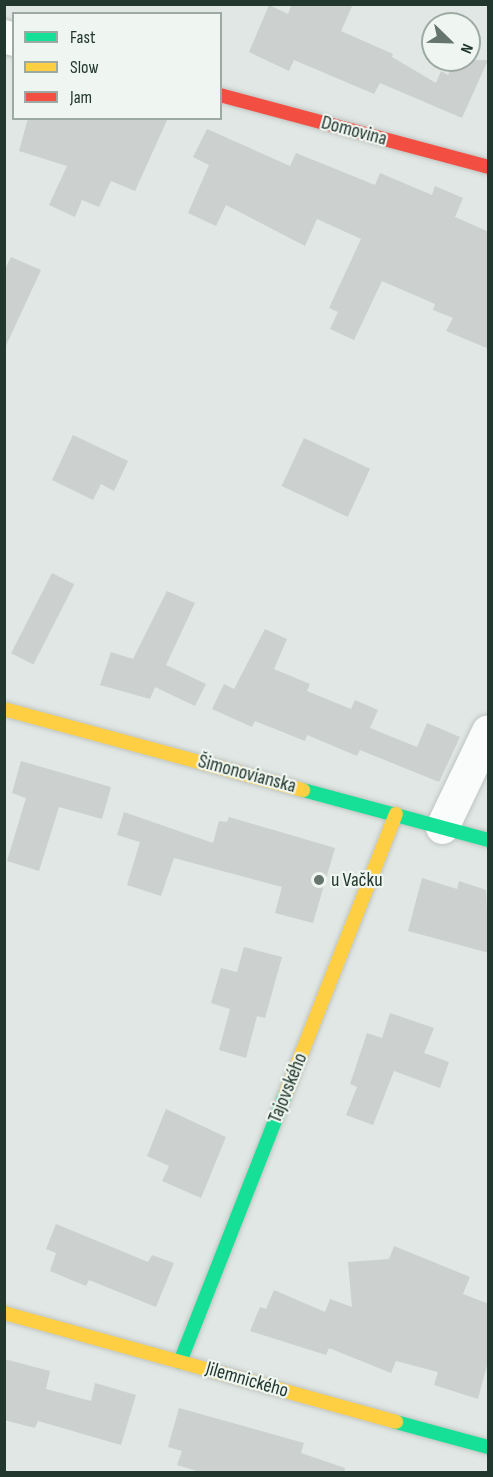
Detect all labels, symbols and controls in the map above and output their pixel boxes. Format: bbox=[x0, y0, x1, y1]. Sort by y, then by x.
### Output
legend bbox=[12, 12, 222, 120]
north arrow bbox=[421, 12, 481, 72]
text: Fast bbox=[70, 27, 95, 48]
text: N bbox=[456, 41, 477, 56]
text: Slow bbox=[70, 57, 99, 78]
text: Jam bbox=[70, 87, 92, 108]
street label: Domovina bbox=[319, 111, 389, 151]
street label: Šimonovianska bbox=[195, 749, 299, 799]
place label: u Vačku bbox=[331, 868, 383, 892]
marker: u Vačku bbox=[312, 873, 326, 887]
street label: Tajovského bbox=[263, 1049, 313, 1127]
street label: Jilemnického bbox=[203, 1357, 291, 1403]

